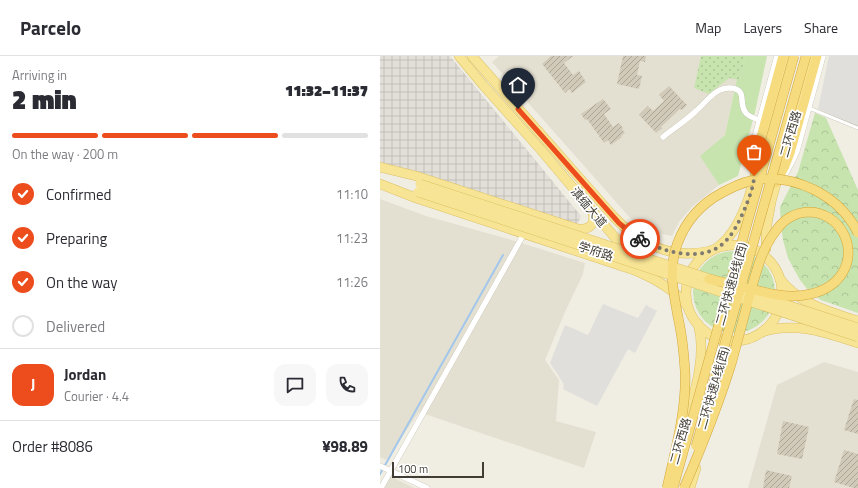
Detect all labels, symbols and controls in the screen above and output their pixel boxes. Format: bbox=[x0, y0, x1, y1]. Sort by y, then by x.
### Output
text: Parcelo bbox=[20, 13, 81, 42]
text: Map bbox=[695, 17, 721, 38]
text: Layers bbox=[743, 17, 782, 38]
text: Share bbox=[804, 17, 838, 38]
text: Arriving in bbox=[12, 65, 67, 85]
pin bbox=[501, 68, 535, 109]
icon: home bbox=[507, 74, 529, 96]
text: 11:32–11:37 bbox=[285, 79, 368, 102]
text: 2 min bbox=[12, 80, 77, 119]
street label: 二环西路 bbox=[774, 108, 806, 160]
pin bbox=[737, 135, 771, 176]
icon: bag bbox=[743, 141, 765, 163]
text: On the way · 200 m bbox=[12, 144, 118, 164]
icon: check bbox=[12, 183, 34, 205]
text: Confirmed bbox=[46, 183, 111, 206]
street label: 滇缅大道 bbox=[566, 183, 612, 231]
text: 11:10 bbox=[336, 184, 368, 204]
courier bbox=[620, 219, 660, 259]
icon: check bbox=[12, 227, 34, 249]
text: Preparing bbox=[46, 227, 107, 250]
text: 11:23 bbox=[336, 228, 368, 248]
icon: bike bbox=[629, 228, 651, 250]
street label: 学府路 bbox=[576, 236, 616, 266]
street label: 二环快速B线(西) bbox=[710, 240, 752, 328]
icon: check bbox=[12, 271, 34, 293]
text: On the way bbox=[46, 271, 118, 294]
text: 11:26 bbox=[336, 272, 368, 292]
text: Delivered bbox=[46, 315, 105, 338]
street label: 二环快速A线(西) bbox=[692, 344, 734, 432]
text: Jordan bbox=[64, 363, 106, 386]
button: chat bbox=[274, 364, 316, 406]
button: phone bbox=[326, 364, 368, 406]
text: J bbox=[31, 373, 35, 396]
text: Courier · 4.4 bbox=[64, 386, 129, 406]
street label: 二环西路 bbox=[664, 415, 696, 467]
text: Order #8086 bbox=[12, 435, 93, 458]
text: ¥98.89 bbox=[322, 435, 368, 458]
scale bar bbox=[392, 460, 484, 479]
text: 100 m bbox=[398, 461, 428, 477]

